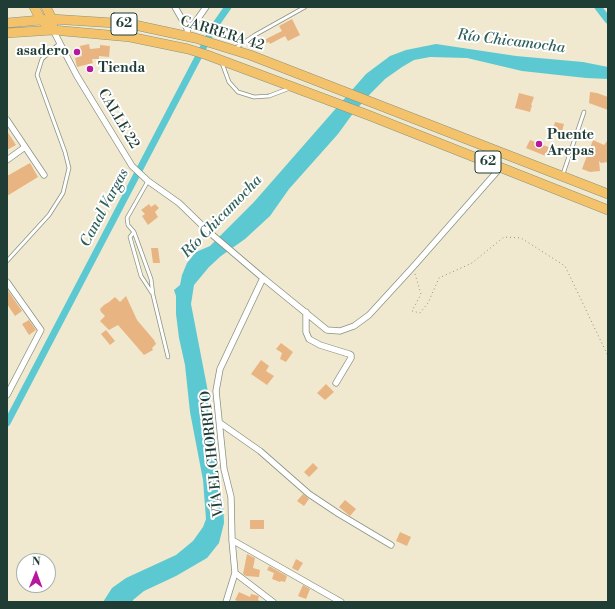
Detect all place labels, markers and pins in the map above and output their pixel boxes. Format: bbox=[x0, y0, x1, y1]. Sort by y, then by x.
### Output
place label: asadero bbox=[16, 44, 69, 60]
marker: asadero bbox=[72, 47, 82, 57]
place label: Tienda bbox=[98, 61, 145, 77]
marker: Tienda bbox=[85, 64, 95, 74]
place label: Puente Arepas bbox=[547, 128, 594, 160]
marker: Puente Arepas bbox=[534, 139, 544, 149]

